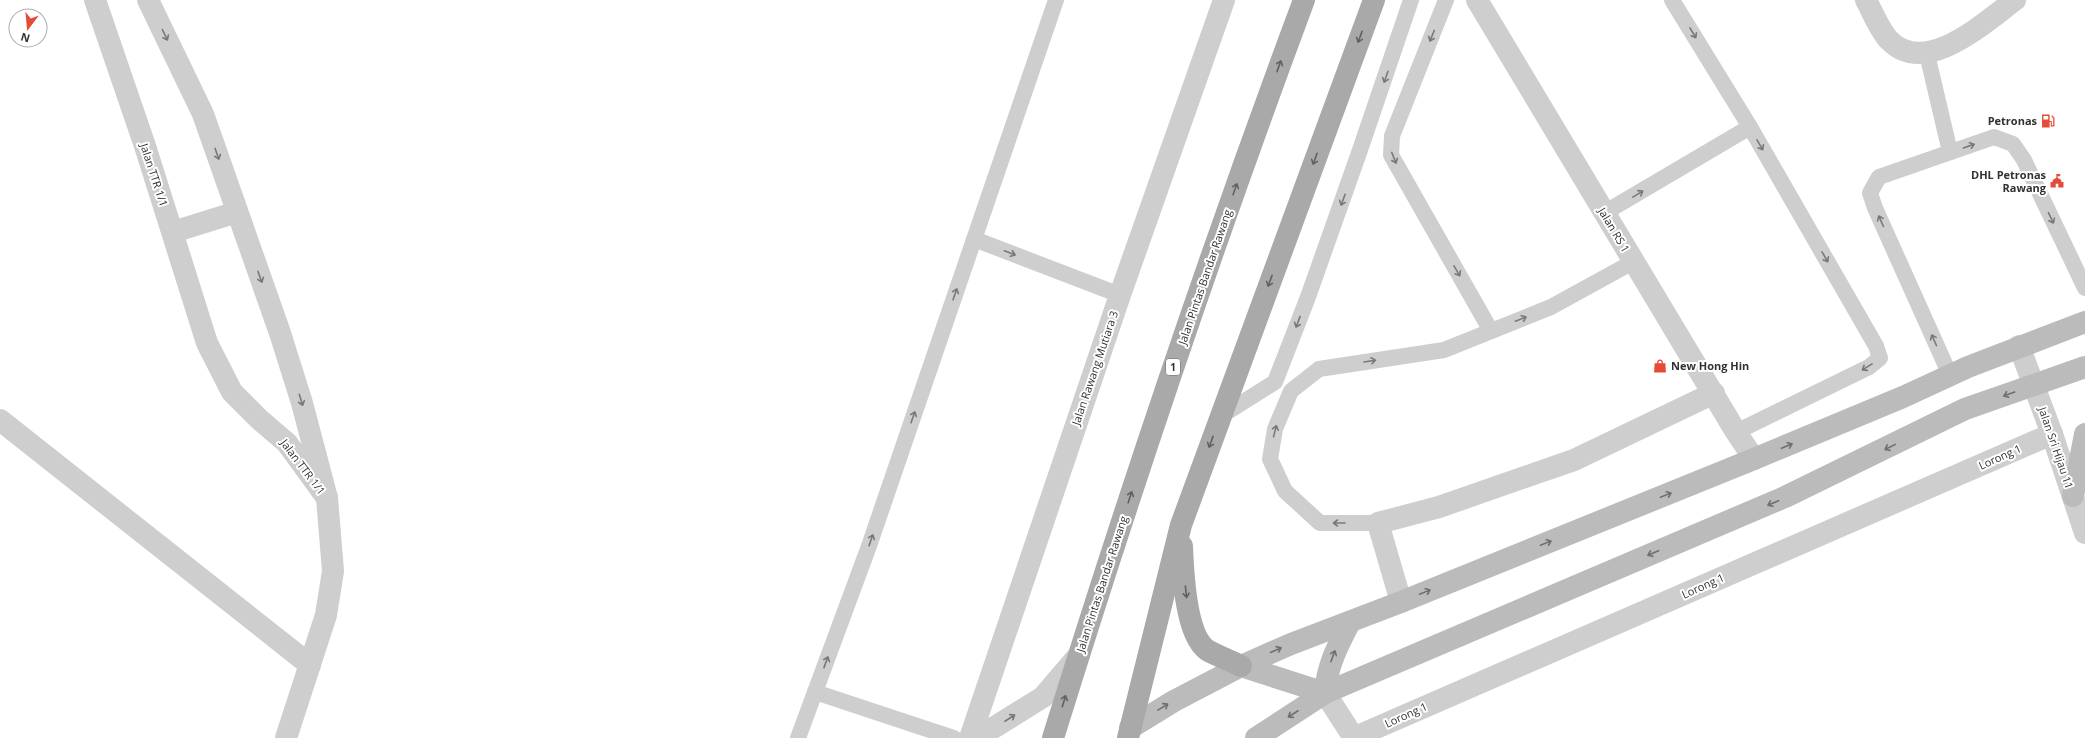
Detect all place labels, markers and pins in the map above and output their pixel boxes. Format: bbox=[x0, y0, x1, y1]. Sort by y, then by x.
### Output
place label: Petronas bbox=[1988, 113, 2038, 128]
fuel station icon: Petronas bbox=[2040, 113, 2056, 129]
place label: DHL Petronas Rawang bbox=[1971, 167, 2047, 195]
public building icon: DHL Petronas Rawang bbox=[2049, 173, 2065, 189]
shop icon: New Hong Hin bbox=[1652, 358, 1668, 374]
place label: New Hong Hin bbox=[1671, 358, 1749, 373]

